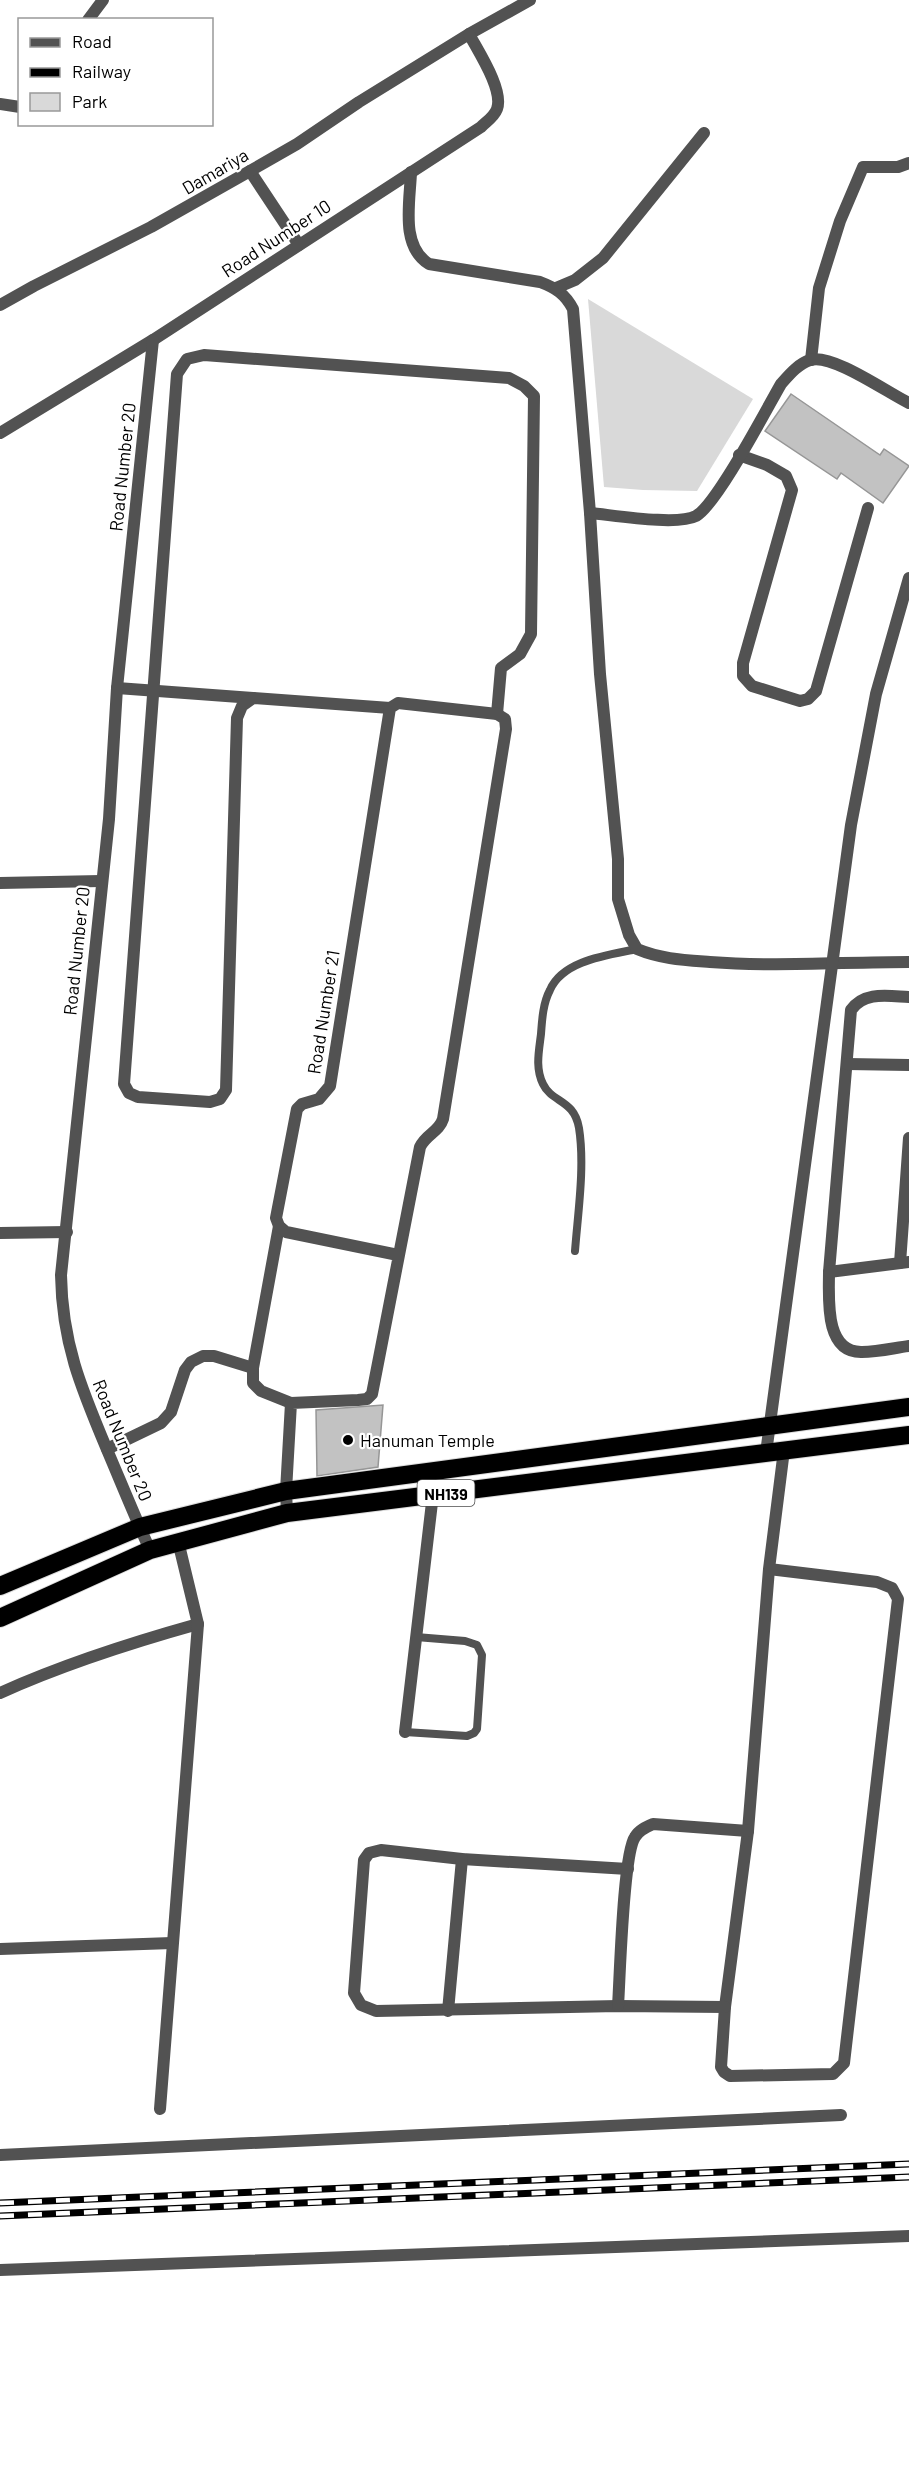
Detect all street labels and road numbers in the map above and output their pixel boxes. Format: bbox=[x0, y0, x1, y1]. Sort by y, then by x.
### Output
street label: Damariya bbox=[178, 143, 252, 199]
street label: Road Number 10 bbox=[217, 194, 335, 282]
street label: Road Number 20 bbox=[104, 402, 140, 532]
street label: Road Number 20 bbox=[58, 886, 94, 1016]
street label: Road Number 21 bbox=[302, 948, 344, 1076]
street label: Road Number 20 bbox=[89, 1376, 157, 1504]
road number: NH139 bbox=[418, 1480, 474, 1506]

